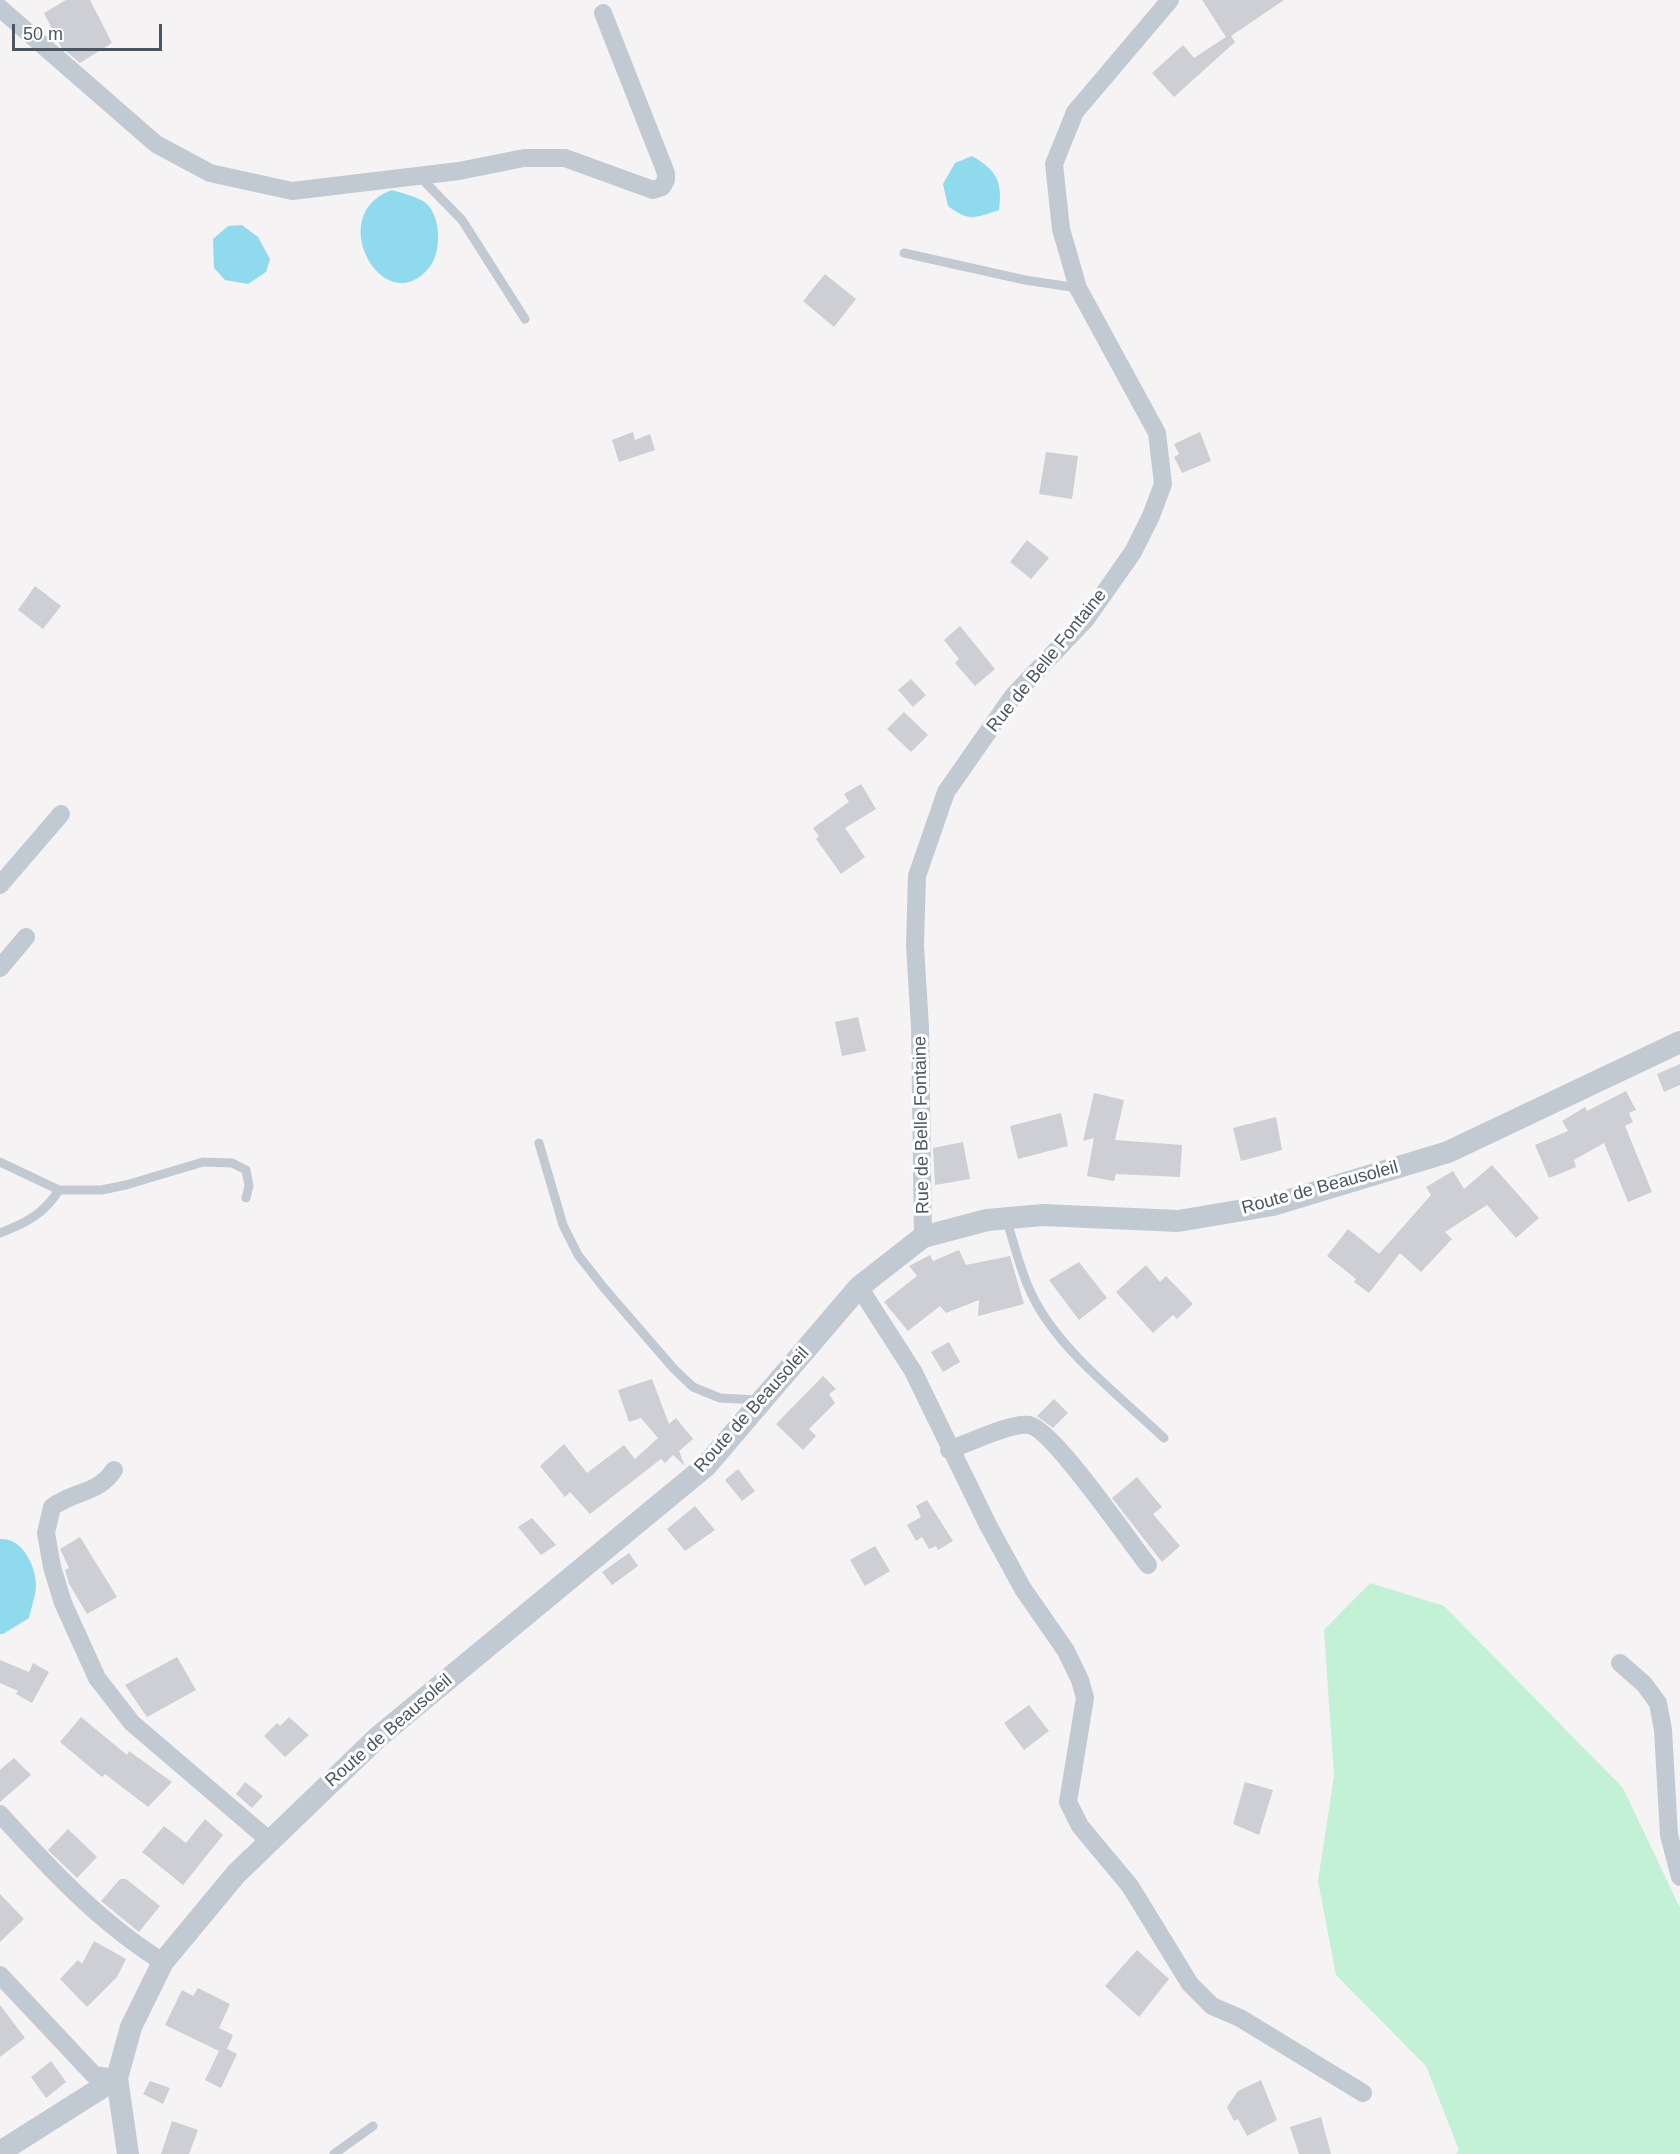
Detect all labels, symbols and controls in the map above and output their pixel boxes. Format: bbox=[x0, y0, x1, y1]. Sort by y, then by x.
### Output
scale bar bbox=[15, 12, 165, 50]
text: 50 m bbox=[23, 24, 63, 44]
street label: Rue de Belle Fontaine bbox=[983, 585, 1111, 737]
street label: Rue de Belle Fontaine bbox=[910, 1036, 934, 1214]
street label: Route de Beausoleil bbox=[1239, 1157, 1401, 1219]
street label: Route de Beausoleil bbox=[690, 1343, 814, 1477]
street label: Route de Beausoleil bbox=[321, 1670, 457, 1792]

